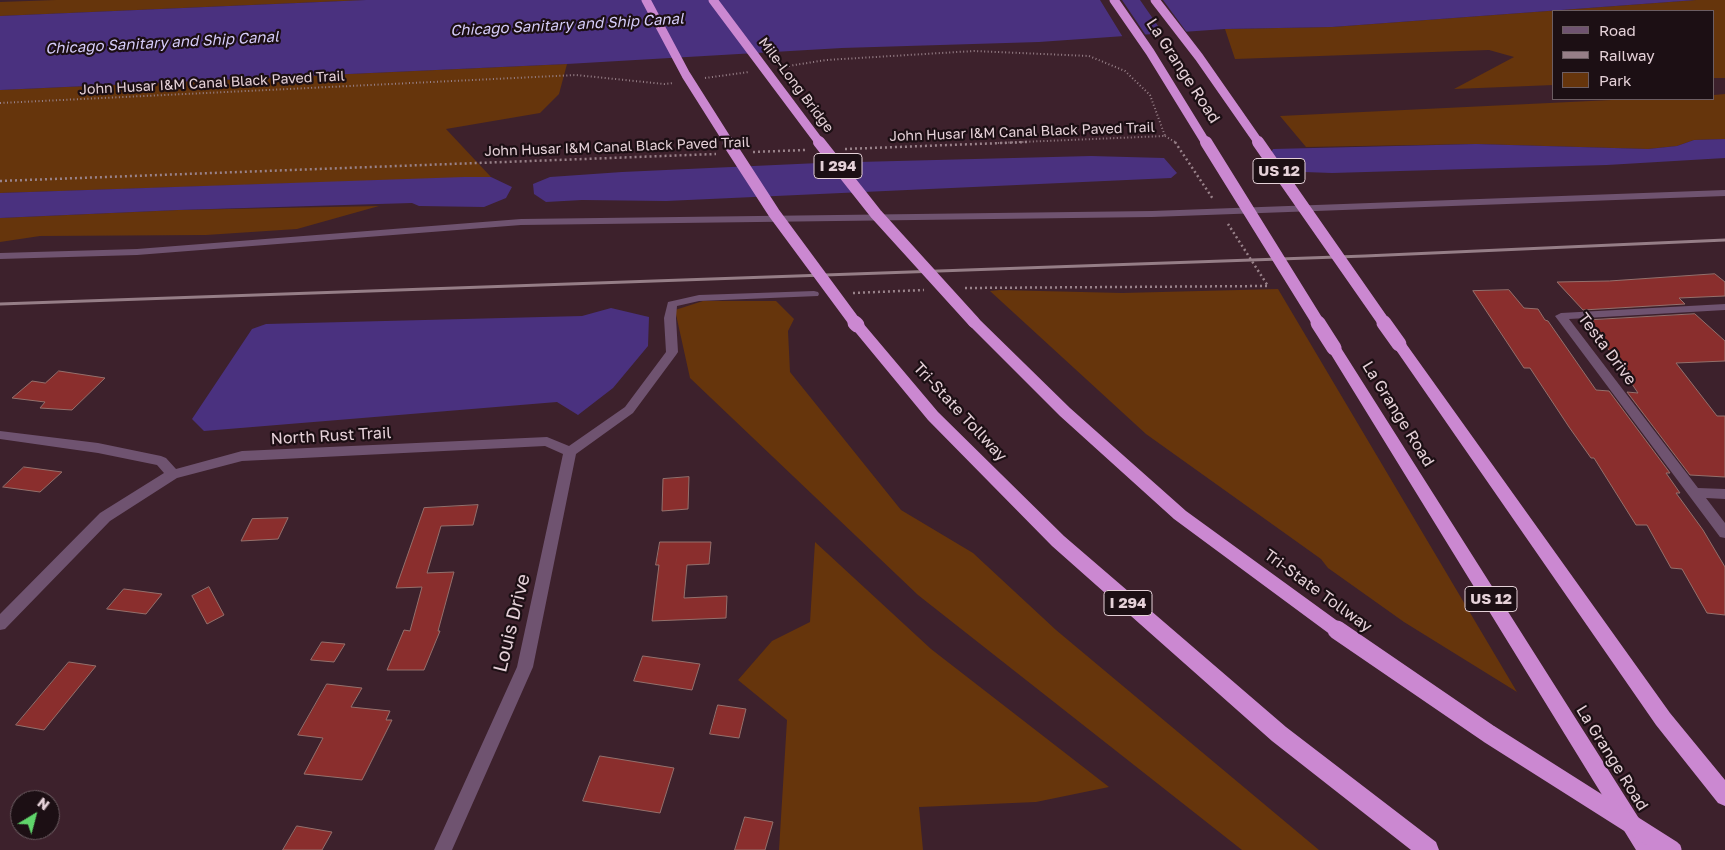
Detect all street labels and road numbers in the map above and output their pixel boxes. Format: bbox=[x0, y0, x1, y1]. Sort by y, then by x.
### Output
street label: La Grange Road bbox=[1142, 15, 1224, 127]
street label: Mile-Long Bridge bbox=[755, 34, 837, 136]
street label: John Husar I&M Canal Black Paved Trail bbox=[79, 68, 345, 98]
street label: John Husar I&M Canal Black Paved Trail bbox=[889, 119, 1155, 145]
street label: John Husar I&M Canal Black Paved Trail bbox=[484, 134, 750, 160]
road number: I 294 bbox=[814, 154, 862, 178]
road number: US 12 bbox=[1253, 158, 1305, 184]
street label: Testa Drive bbox=[1574, 309, 1640, 389]
street label: Tri-State Tollway bbox=[909, 358, 1011, 466]
street label: La Grange Road bbox=[1358, 358, 1438, 470]
street label: North Rust Trail bbox=[270, 423, 392, 449]
street label: Tri-State Tollway bbox=[1260, 545, 1376, 637]
street label: Louis Drive bbox=[489, 571, 535, 675]
road number: US 12 bbox=[1465, 586, 1517, 612]
road number: I 294 bbox=[1104, 590, 1152, 616]
street label: La Grange Road bbox=[1572, 702, 1652, 814]

